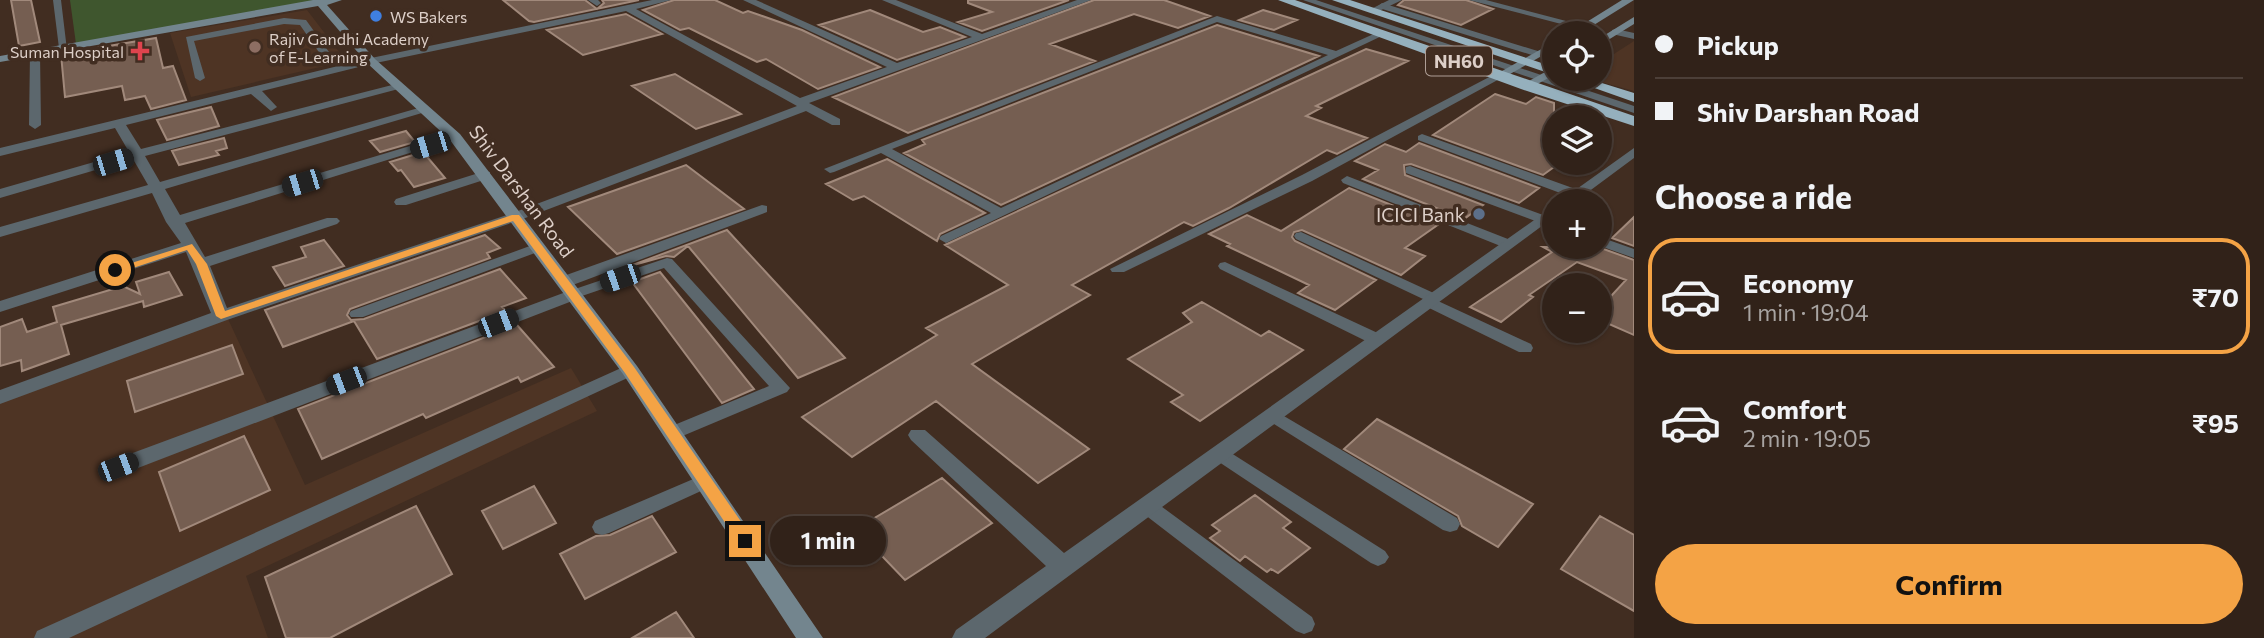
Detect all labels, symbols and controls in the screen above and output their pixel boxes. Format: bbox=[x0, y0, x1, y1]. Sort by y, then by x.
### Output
place label: WS Bakers bbox=[390, 7, 467, 26]
marker: WS Bakers bbox=[368, 8, 384, 24]
map controls bbox=[1542, 21, 1612, 343]
button: locate bbox=[1542, 21, 1612, 91]
place label: Rajiv Gandhi Academy of E-Learning bbox=[269, 29, 429, 66]
text: Pickup bbox=[1697, 29, 1779, 60]
marker: Rajiv Gandhi Academy of E-Learning bbox=[247, 39, 263, 55]
marker: Suman Hospital bbox=[130, 41, 150, 61]
place label: Suman Hospital bbox=[10, 42, 124, 61]
road number: NH60 bbox=[1426, 46, 1492, 76]
text: Shiv Darshan Road bbox=[1697, 96, 1919, 127]
button: layers bbox=[1542, 105, 1612, 175]
street label: Shiv Darshan Road bbox=[465, 120, 579, 262]
car bbox=[407, 129, 454, 161]
car bbox=[90, 146, 137, 178]
car bbox=[279, 167, 326, 199]
text: Choose a ride bbox=[1655, 176, 1852, 216]
button: + bbox=[1542, 189, 1612, 259]
place label: ICICI Bank bbox=[1376, 203, 1465, 226]
marker: ICICI Bank bbox=[1471, 206, 1487, 222]
route start bbox=[99, 254, 131, 286]
car bbox=[597, 261, 644, 295]
icon: car bbox=[1659, 265, 1722, 328]
text: Economy bbox=[1743, 267, 1854, 298]
button: − bbox=[1542, 273, 1612, 343]
text: ₹70 bbox=[2192, 281, 2239, 312]
text: 1 min · 19:04 bbox=[1743, 298, 1869, 326]
car bbox=[475, 306, 522, 340]
car bbox=[323, 364, 370, 398]
icon: car bbox=[1659, 391, 1722, 454]
text: Comfort bbox=[1743, 393, 1846, 424]
text: ₹95 bbox=[2192, 407, 2239, 438]
text: 2 min · 19:05 bbox=[1743, 424, 1871, 452]
car bbox=[95, 450, 142, 484]
callout: 1 min bbox=[770, 516, 885, 566]
route end bbox=[729, 525, 761, 557]
text: 1 min bbox=[801, 526, 855, 554]
button: Confirm bbox=[1655, 544, 2243, 624]

